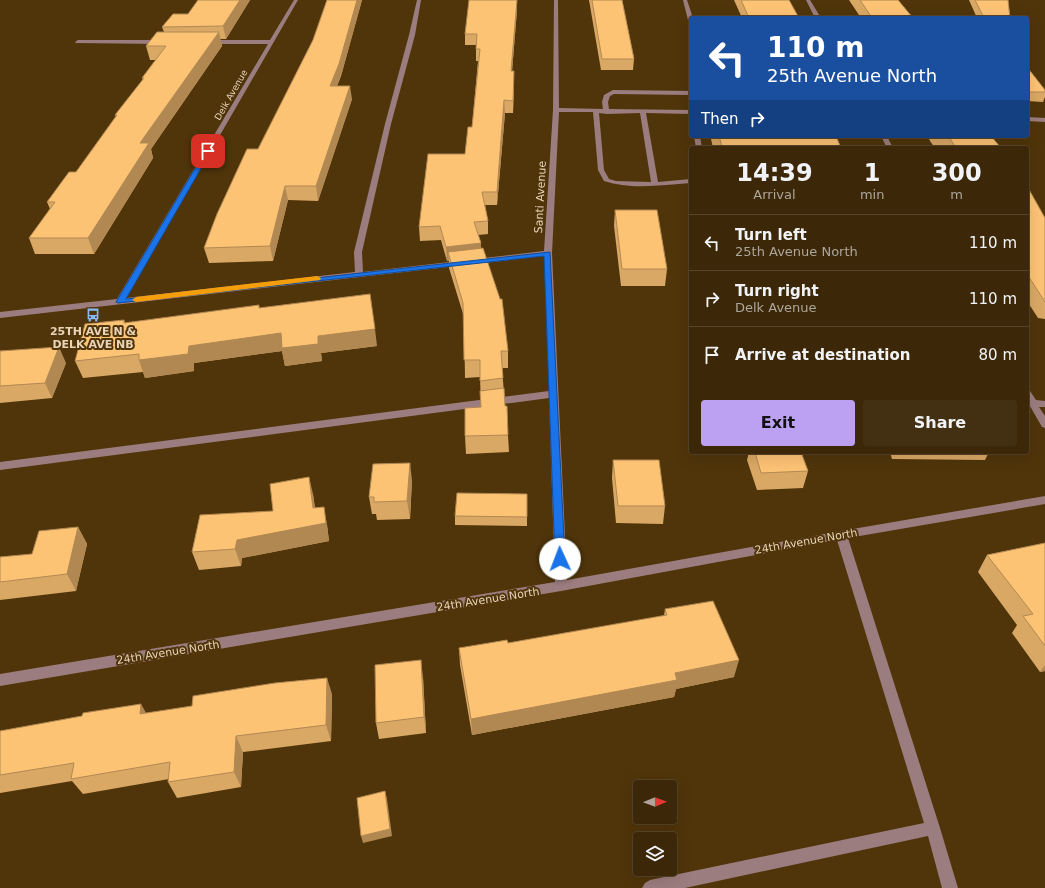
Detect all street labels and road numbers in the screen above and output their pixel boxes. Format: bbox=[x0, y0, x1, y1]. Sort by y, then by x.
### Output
street label: Delk Avenue bbox=[213, 68, 250, 122]
street label: Santi Avenue bbox=[532, 160, 549, 234]
street label: 24th Avenue North bbox=[754, 526, 858, 557]
street label: 24th Avenue North bbox=[436, 585, 540, 614]
street label: 24th Avenue North bbox=[116, 638, 220, 667]

